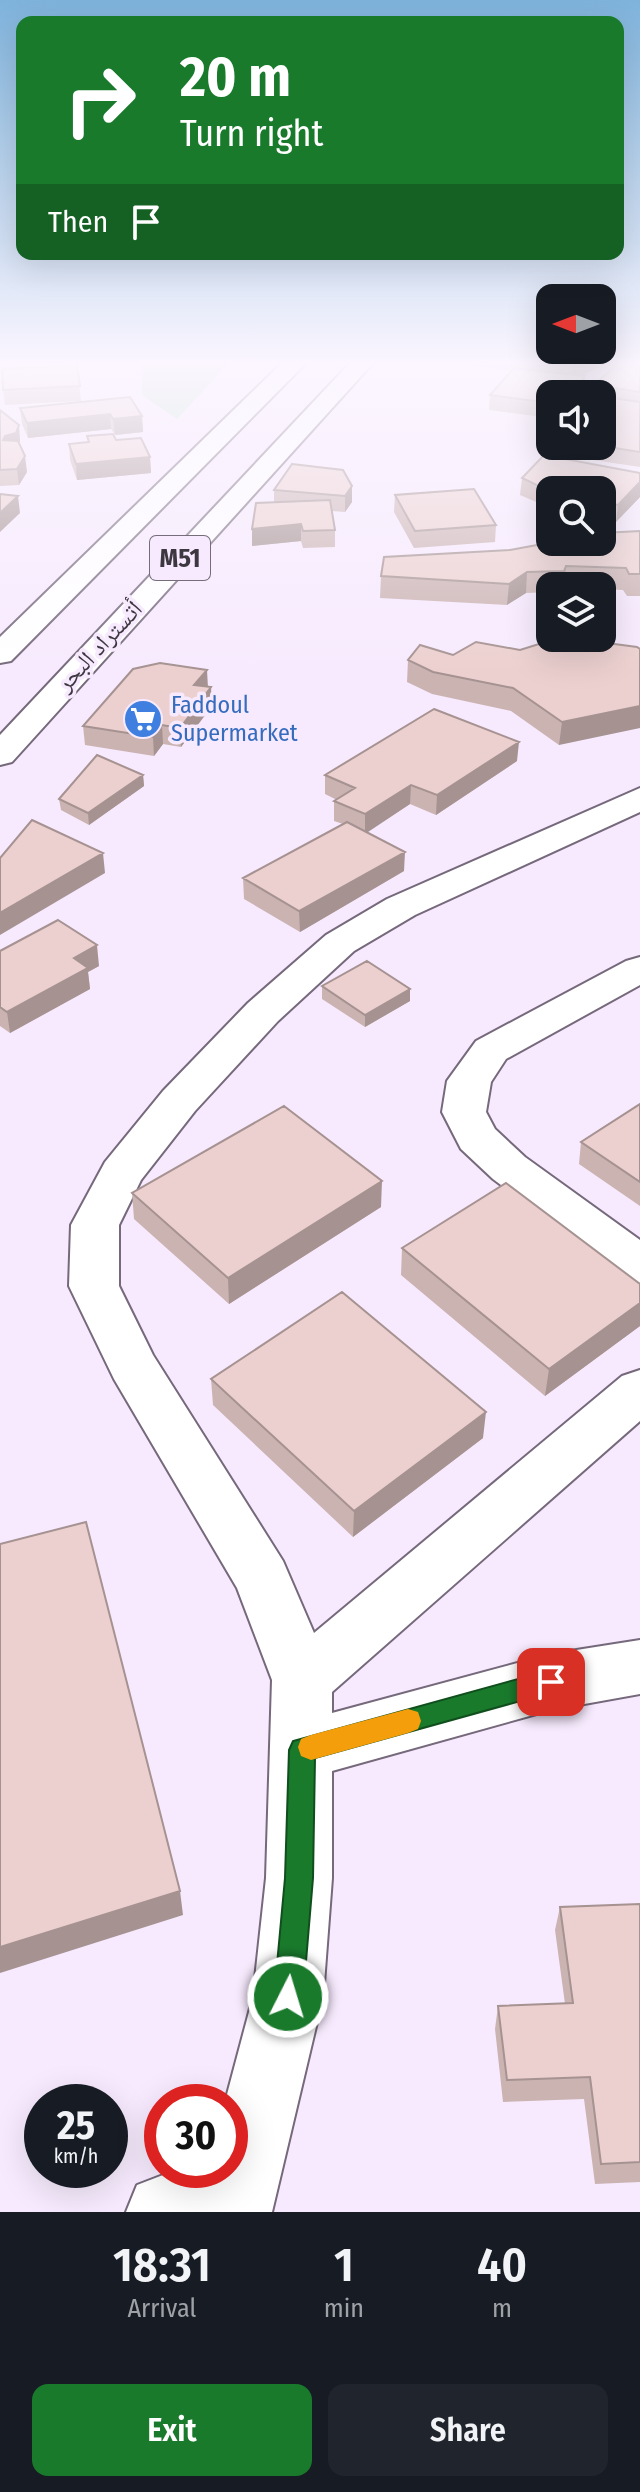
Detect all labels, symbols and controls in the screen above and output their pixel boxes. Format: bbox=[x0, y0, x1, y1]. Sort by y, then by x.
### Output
text: 20 m bbox=[180, 44, 291, 111]
icon: right bbox=[48, 48, 152, 152]
text: Turn right bbox=[180, 112, 323, 156]
icon: arrive bbox=[124, 200, 168, 244]
text: Then bbox=[48, 204, 108, 240]
north arrow bbox=[536, 284, 616, 364]
map controls bbox=[536, 284, 616, 652]
button: sound bbox=[536, 380, 616, 460]
button: search bbox=[536, 476, 616, 556]
road number: M51 bbox=[150, 536, 210, 580]
button: layers bbox=[536, 572, 616, 652]
street label: أتستراد البحر bbox=[50, 595, 148, 698]
place label: Faddoul Supermarket bbox=[171, 691, 298, 747]
supermarket icon: Faddoul Supermarket bbox=[122, 698, 164, 740]
pin bbox=[517, 1648, 585, 1716]
icon: arrive bbox=[529, 1660, 573, 1704]
position arrow bbox=[246, 1955, 330, 2039]
speed limit sign: 30 bbox=[144, 2084, 248, 2188]
text: 25 bbox=[57, 2102, 95, 2150]
text: km/h bbox=[54, 2144, 98, 2168]
text: 18:31 bbox=[113, 2236, 211, 2294]
text: 1 bbox=[334, 2236, 354, 2294]
text: 40 bbox=[477, 2236, 527, 2294]
text: Arrival bbox=[127, 2293, 196, 2324]
text: min bbox=[324, 2293, 364, 2324]
text: m bbox=[492, 2293, 512, 2324]
button: Exit bbox=[32, 2384, 312, 2476]
button: Share bbox=[328, 2384, 608, 2476]

